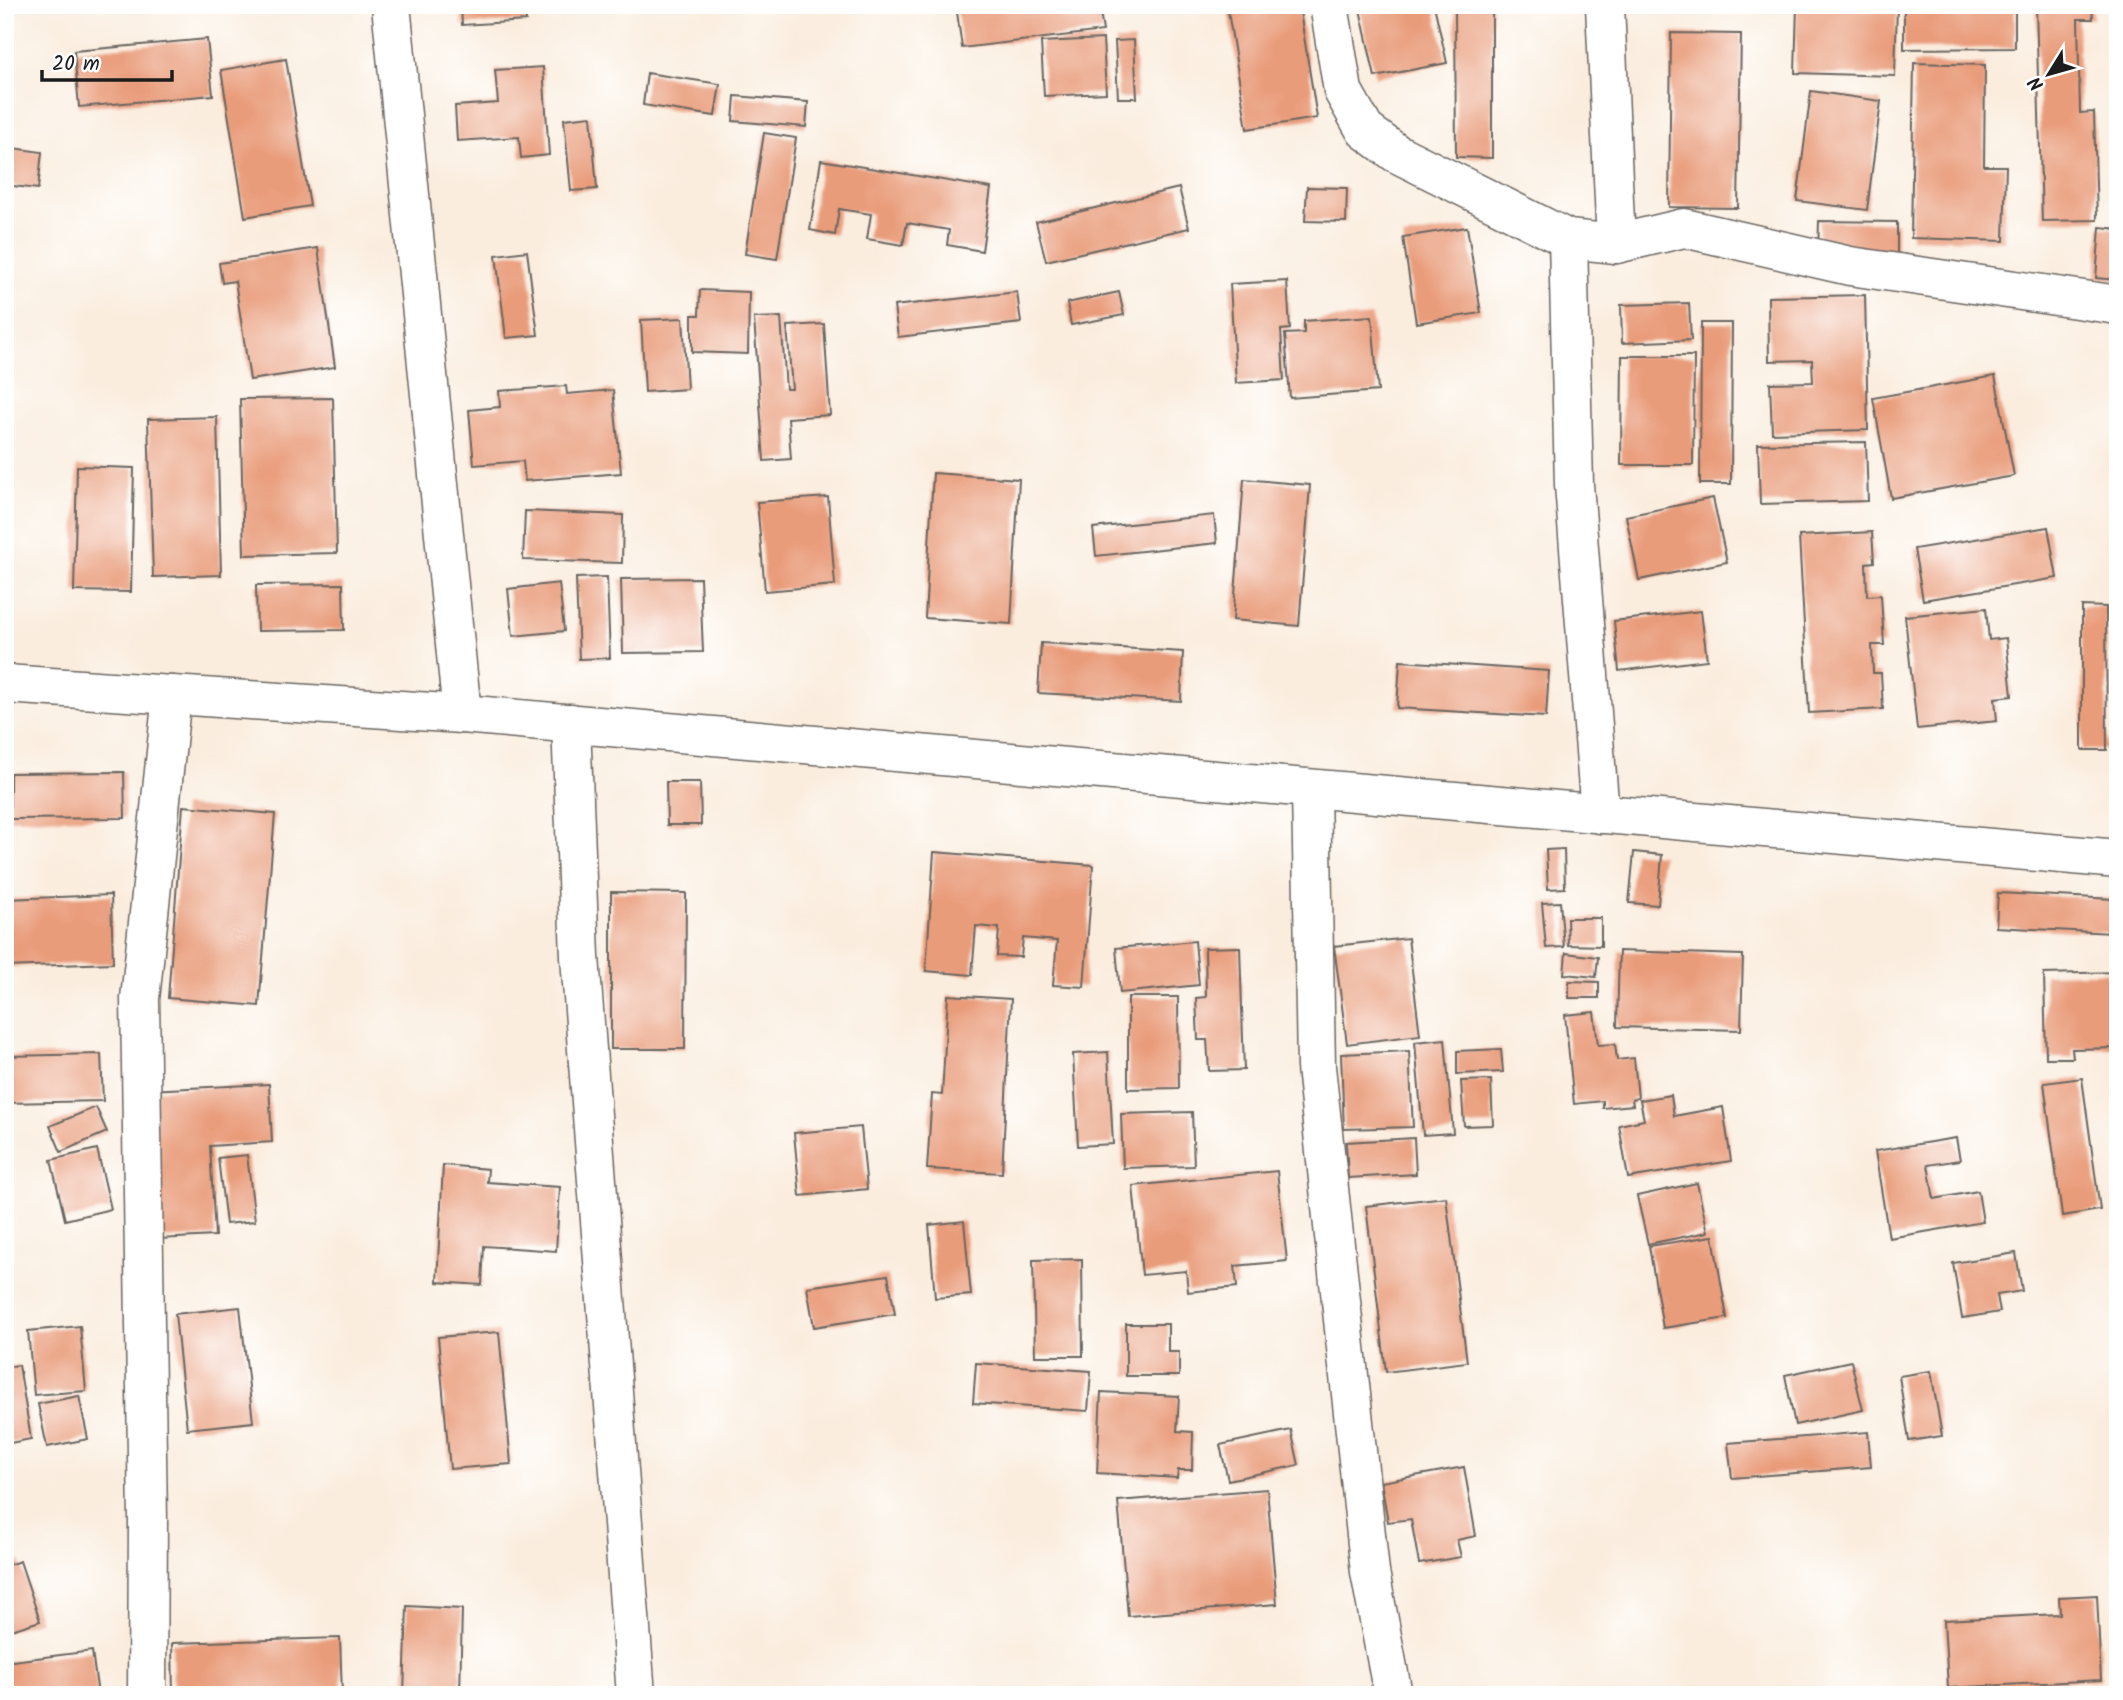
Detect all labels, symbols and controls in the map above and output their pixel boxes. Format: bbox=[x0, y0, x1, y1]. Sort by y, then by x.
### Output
scale bar bbox=[42, 38, 172, 82]
north arrow bbox=[2014, 38, 2084, 108]
text: 20 m bbox=[52, 48, 100, 81]
text: N bbox=[2021, 69, 2053, 97]

